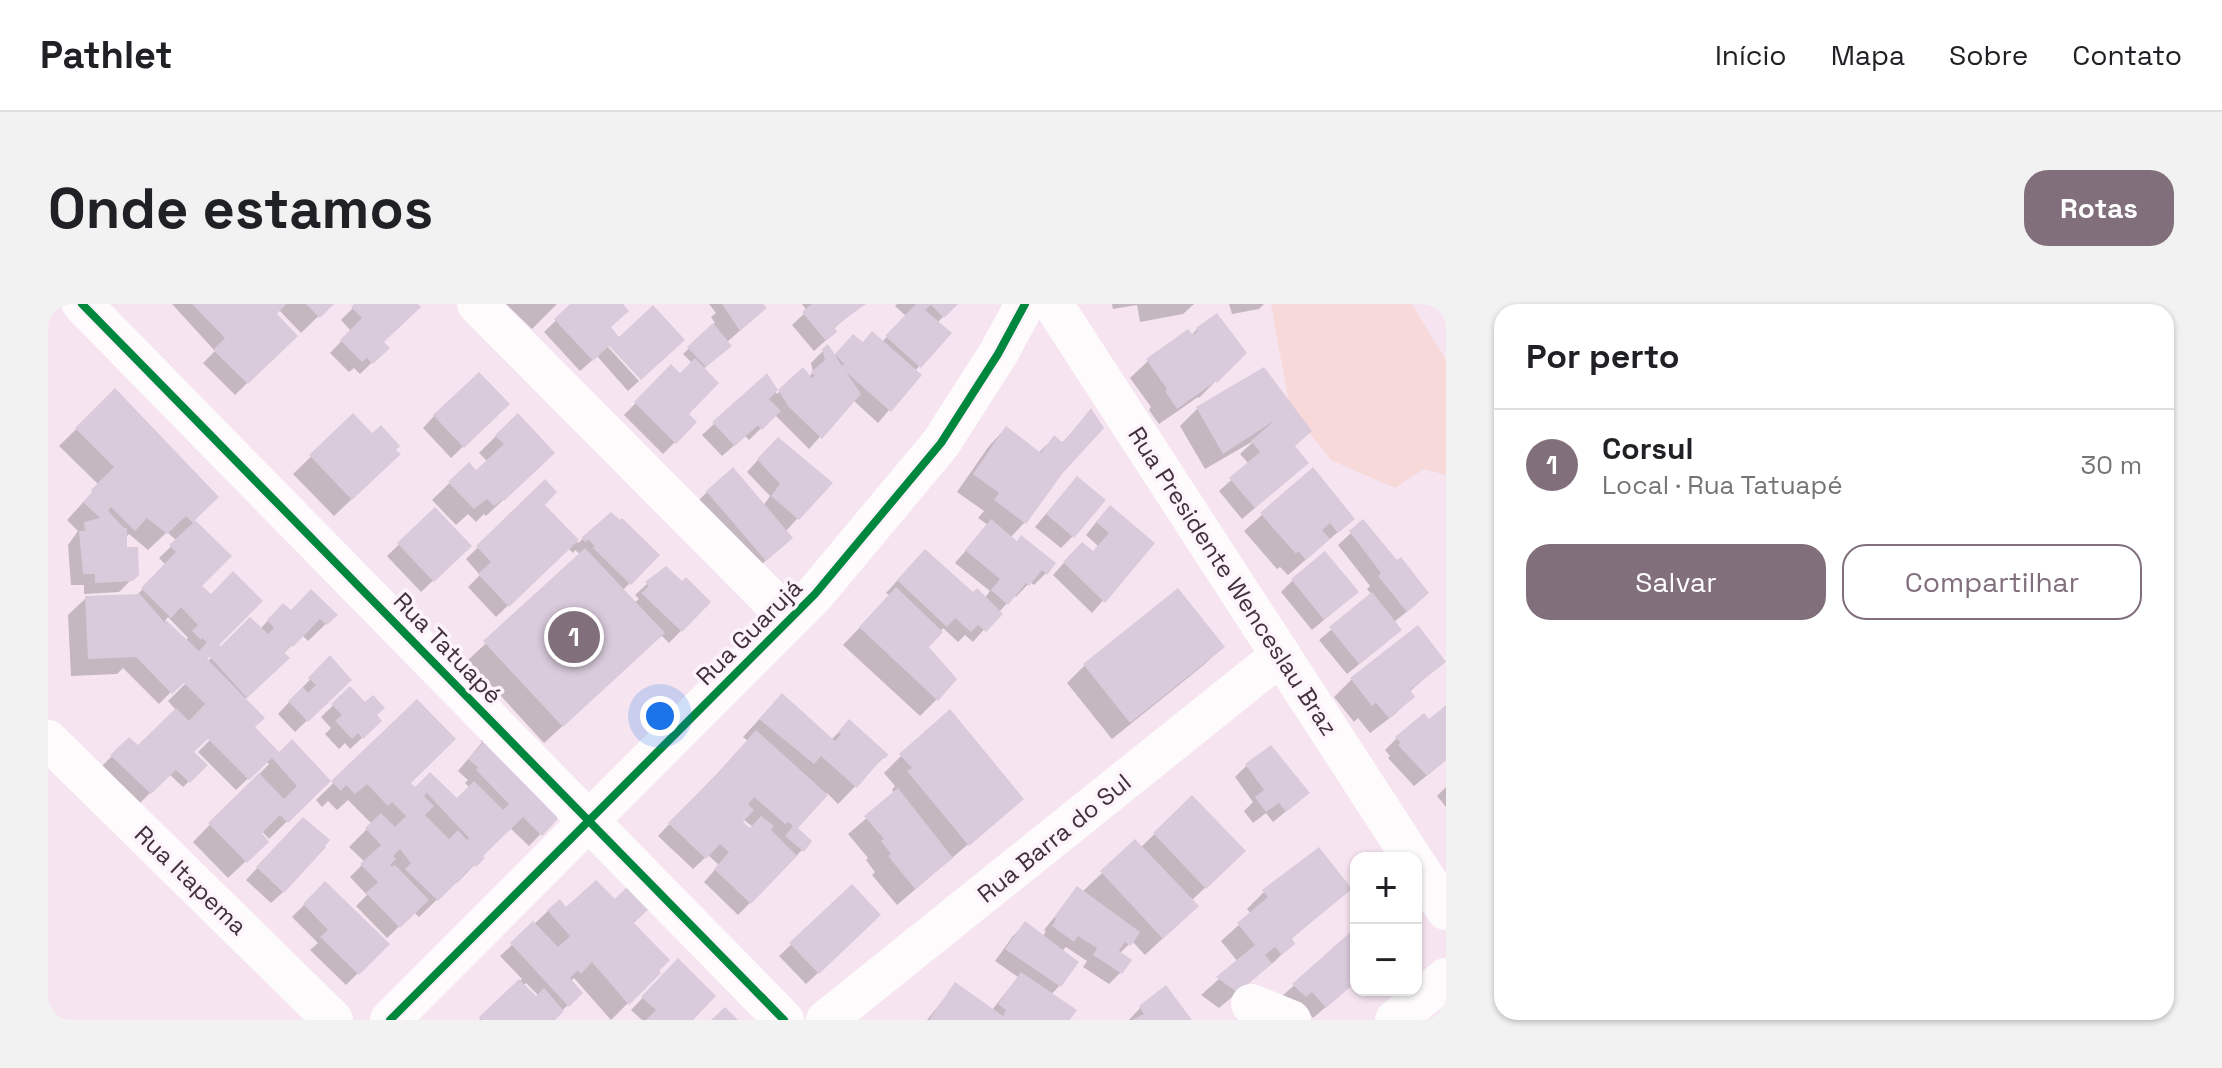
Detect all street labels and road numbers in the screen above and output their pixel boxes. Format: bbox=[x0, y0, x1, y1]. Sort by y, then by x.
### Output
street label: Rua Presidente Wenceslau Braz bbox=[1121, 421, 1345, 741]
street label: Rua Guarujá bbox=[689, 572, 809, 692]
street label: Rua Tatuapé bbox=[387, 586, 509, 710]
street label: Rua Barra do Sul bbox=[971, 767, 1137, 909]
street label: Rua Itapema bbox=[128, 819, 254, 941]

